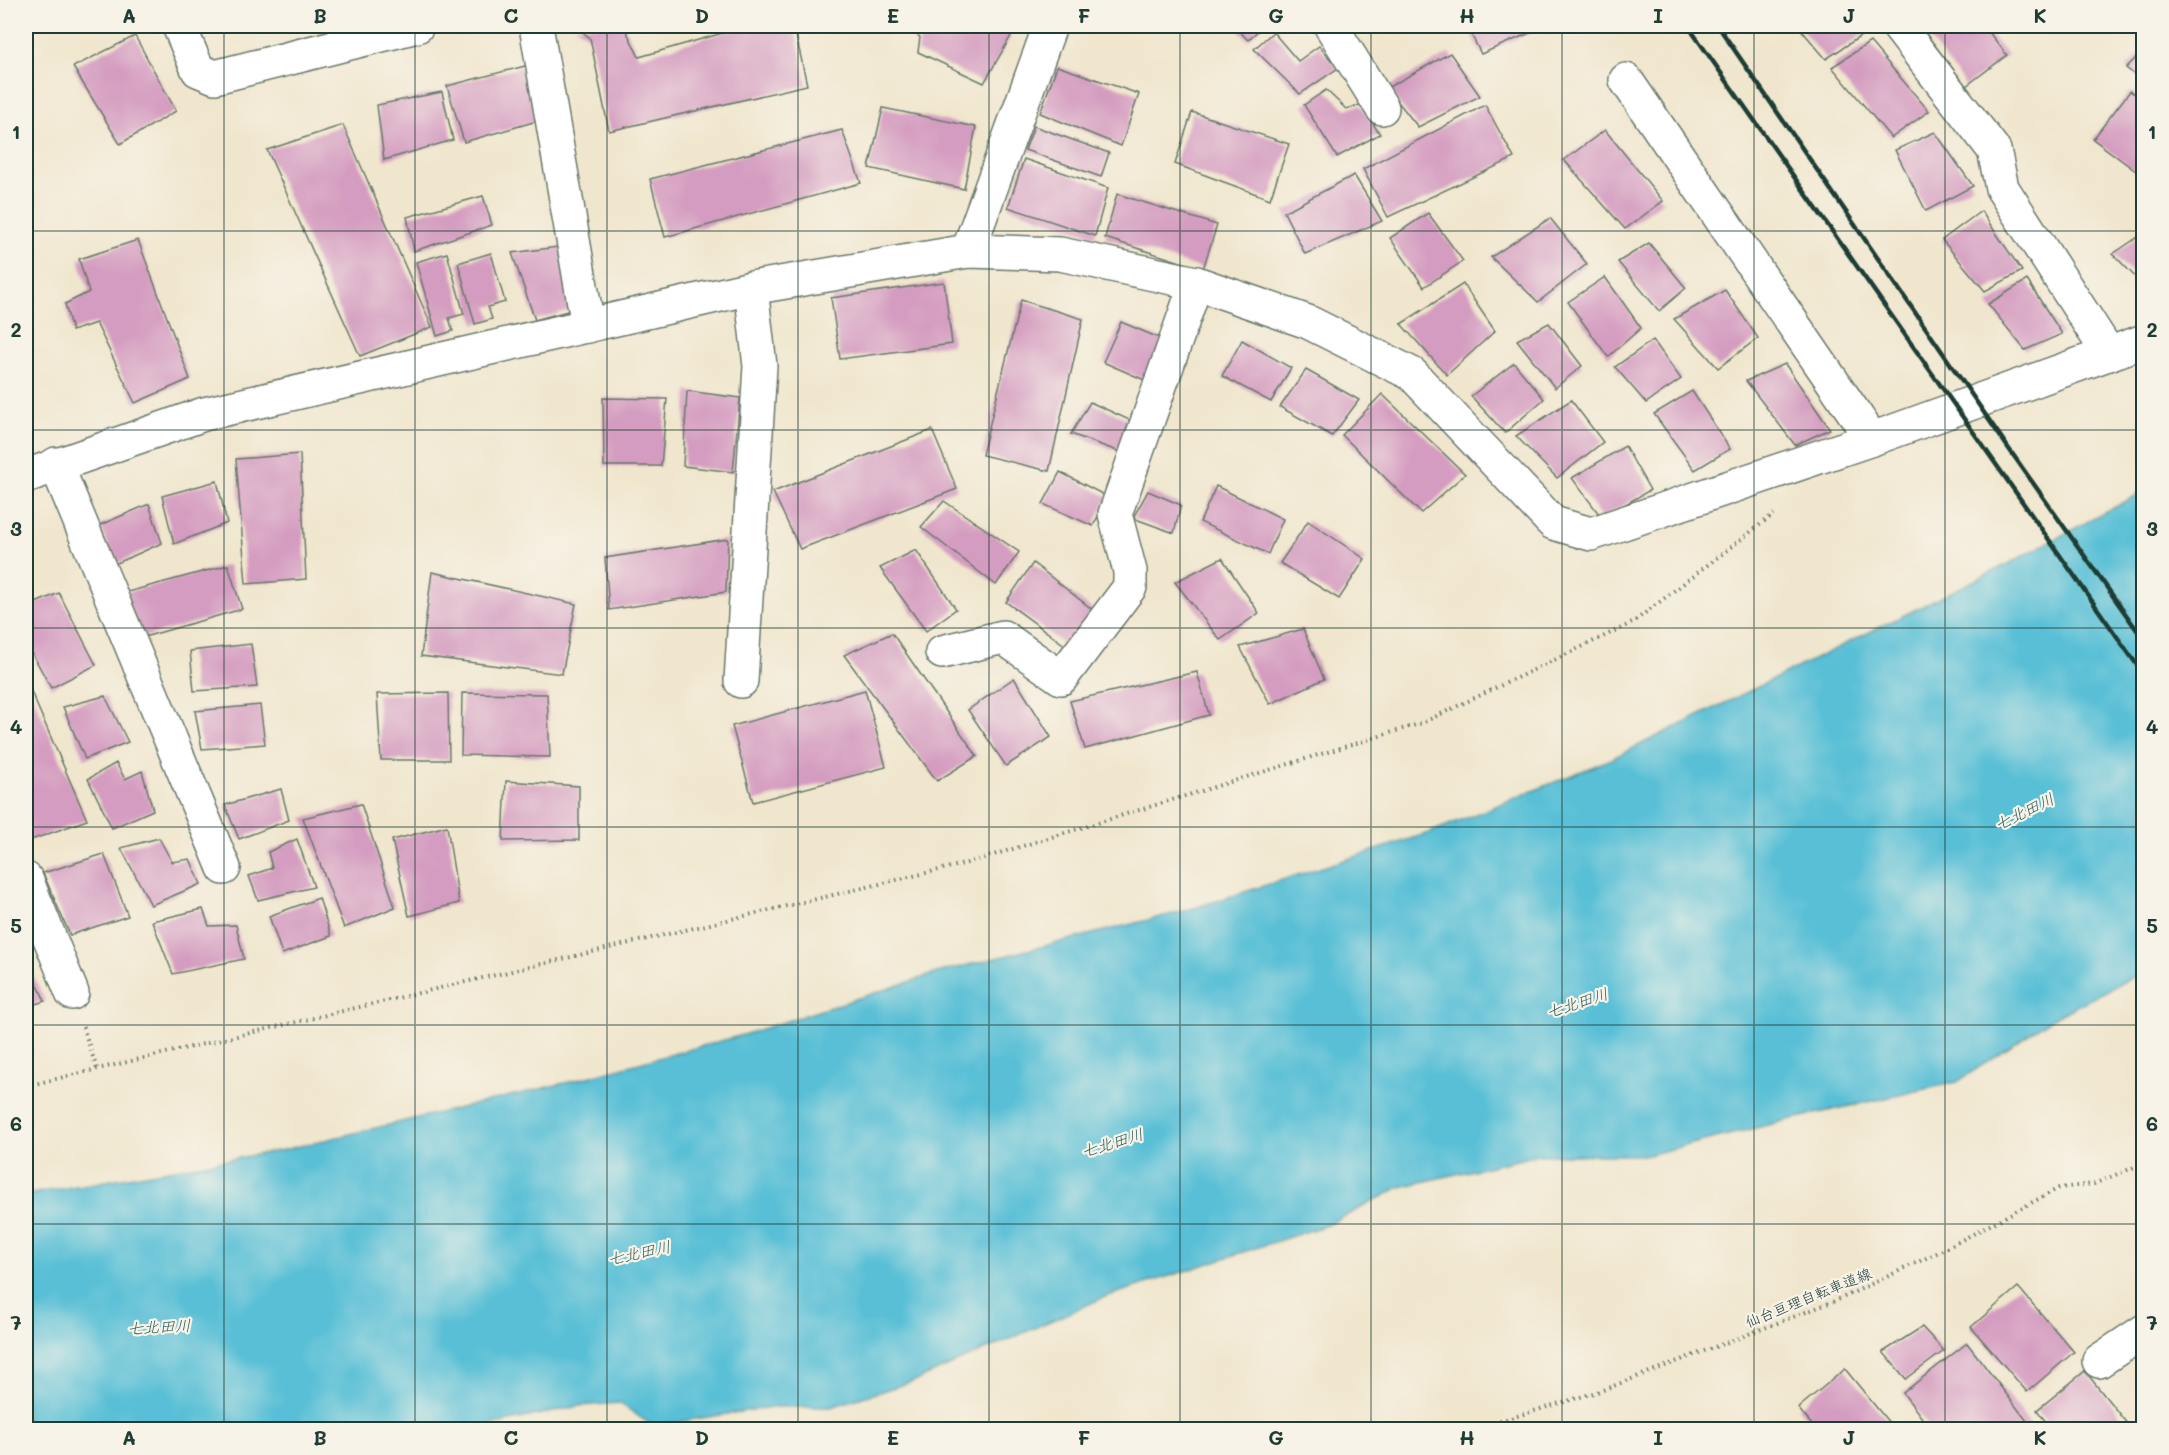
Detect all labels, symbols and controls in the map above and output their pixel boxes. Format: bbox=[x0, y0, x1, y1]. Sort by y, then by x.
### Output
text: A bbox=[122, 2, 136, 28]
text: B bbox=[313, 2, 327, 28]
text: C bbox=[504, 2, 519, 28]
text: D bbox=[695, 2, 709, 28]
text: E bbox=[887, 2, 899, 28]
text: F bbox=[1078, 2, 1091, 28]
text: G bbox=[1268, 2, 1284, 28]
text: H bbox=[1459, 2, 1475, 28]
text: I bbox=[1653, 2, 1663, 28]
text: J bbox=[1842, 2, 1856, 28]
text: K bbox=[2033, 2, 2047, 28]
text: 1 bbox=[12, 118, 20, 144]
text: 1 bbox=[2148, 118, 2156, 144]
text: 2 bbox=[10, 316, 22, 342]
text: 2 bbox=[2146, 316, 2158, 342]
text: 3 bbox=[10, 515, 22, 541]
text: 3 bbox=[2146, 515, 2158, 541]
text: 4 bbox=[10, 713, 23, 739]
text: 4 bbox=[2146, 713, 2159, 739]
water label: 七北田川 bbox=[1991, 788, 2057, 834]
text: 5 bbox=[10, 912, 22, 938]
text: 5 bbox=[2146, 912, 2158, 938]
water label: 七北田川 bbox=[1543, 982, 1611, 1022]
text: 6 bbox=[10, 1110, 22, 1136]
text: 6 bbox=[2146, 1110, 2158, 1136]
water label: 七北田川 bbox=[1078, 1123, 1146, 1161]
water label: 七北田川 bbox=[606, 1235, 672, 1269]
street label: 仙台亘理自転車道線 bbox=[1742, 1262, 1874, 1332]
text: 7 bbox=[10, 1309, 22, 1335]
text: 7 bbox=[2146, 1309, 2158, 1335]
water label: 七北田川 bbox=[126, 1314, 192, 1338]
text: A bbox=[122, 1424, 136, 1450]
text: B bbox=[313, 1424, 327, 1450]
text: C bbox=[504, 1424, 519, 1450]
text: D bbox=[695, 1424, 709, 1450]
text: E bbox=[887, 1424, 899, 1450]
text: F bbox=[1078, 1424, 1091, 1450]
text: G bbox=[1268, 1424, 1284, 1450]
text: H bbox=[1459, 1424, 1475, 1450]
text: I bbox=[1653, 1424, 1663, 1450]
text: J bbox=[1842, 1424, 1856, 1450]
text: K bbox=[2033, 1424, 2047, 1450]

